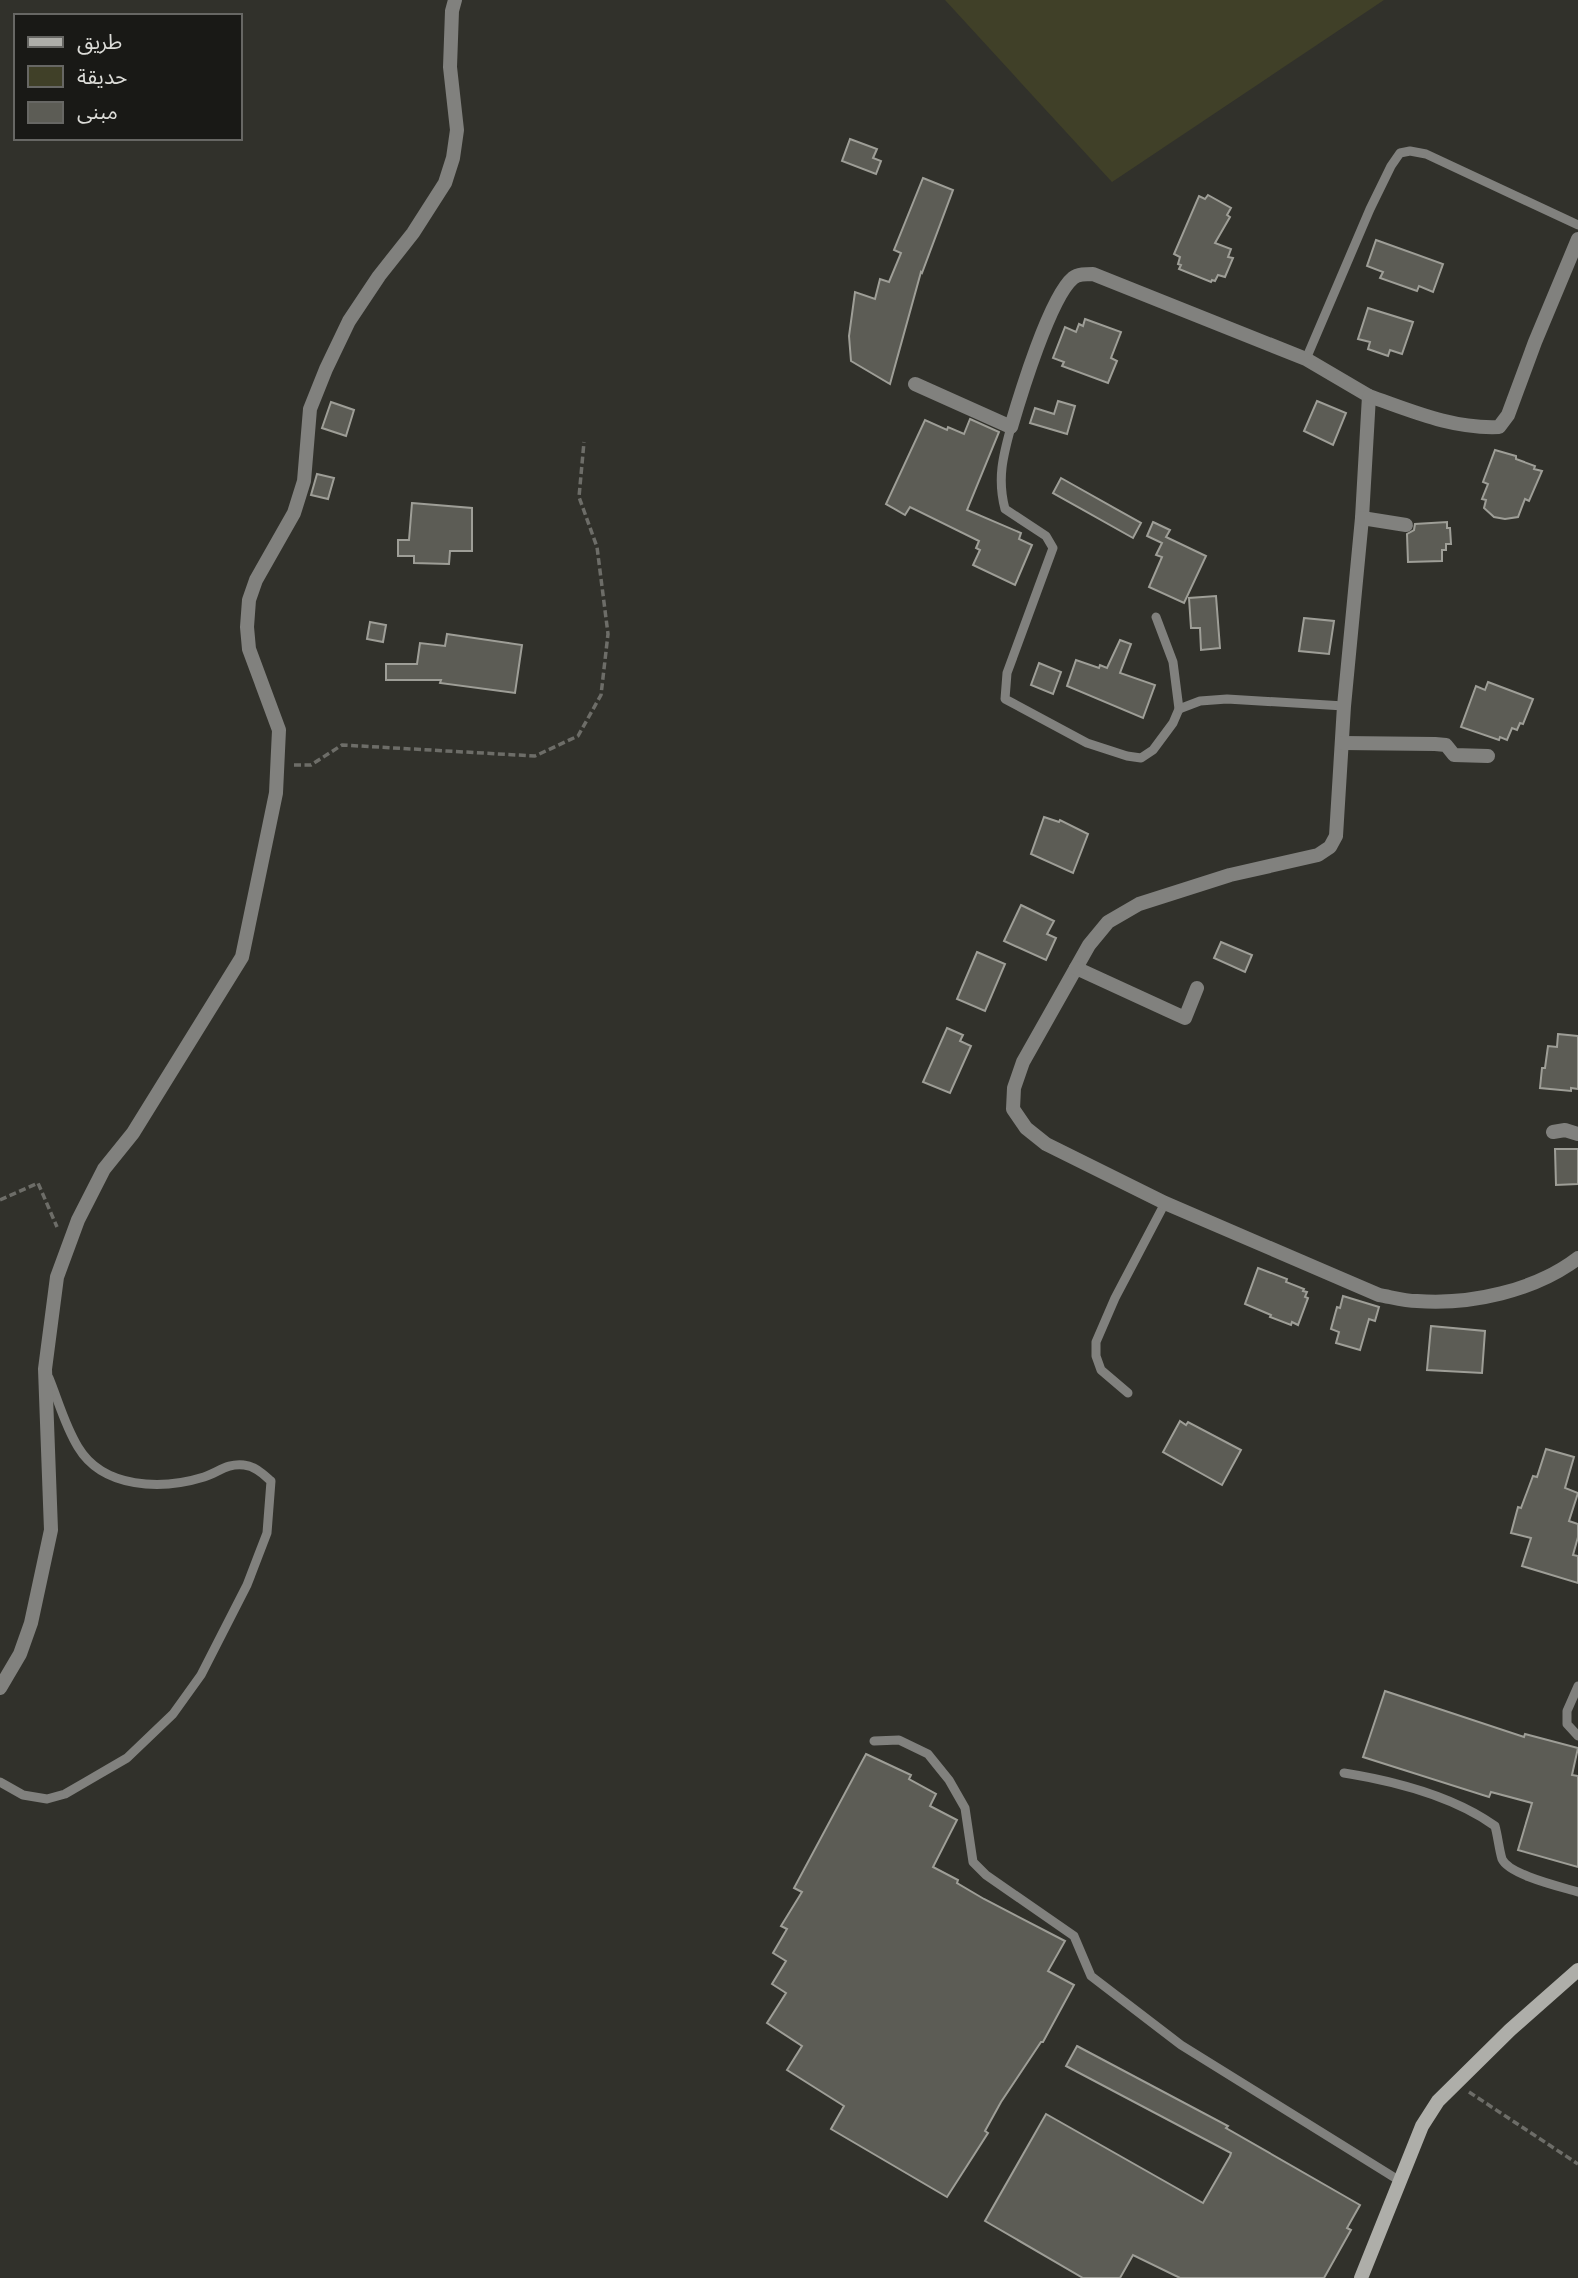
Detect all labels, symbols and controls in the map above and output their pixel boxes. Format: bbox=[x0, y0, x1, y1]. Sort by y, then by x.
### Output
legend bbox=[14, 14, 242, 140]
text: طريق bbox=[77, 29, 122, 55]
text: حديقة bbox=[77, 64, 127, 89]
text: مبنى bbox=[77, 99, 118, 124]

